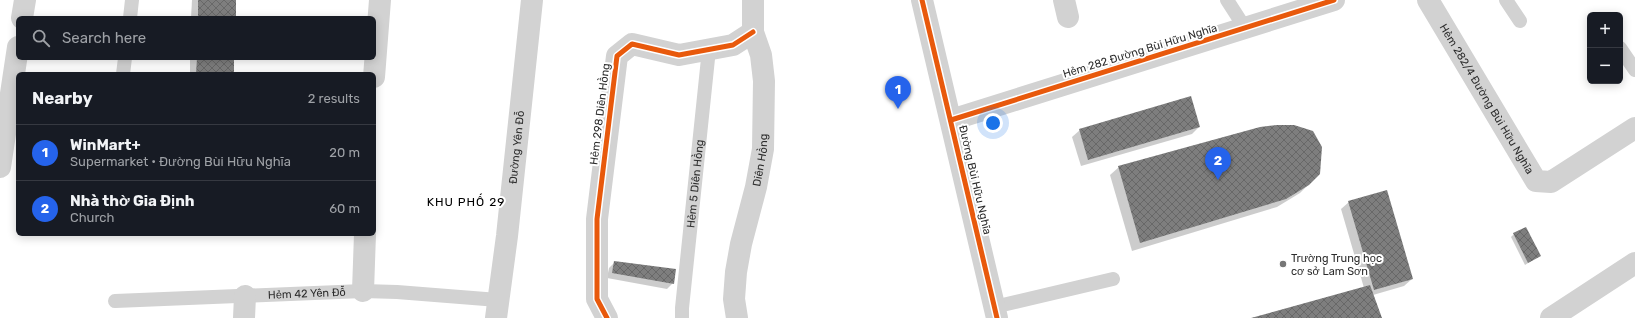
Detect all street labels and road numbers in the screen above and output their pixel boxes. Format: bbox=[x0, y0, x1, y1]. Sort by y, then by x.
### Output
street label: Hẻm 282 Đường Bùi Hữu Nghĩa bbox=[1061, 21, 1219, 81]
street label: Hẻm 282/4 Đường Bùi Hữu Nghĩa bbox=[1437, 21, 1537, 176]
street label: Hẻm 298 Diên Hồng bbox=[586, 62, 613, 166]
street label: Đường Yên Đỗ bbox=[506, 110, 527, 185]
street label: Đường Bùi Hữu Nghĩa bbox=[956, 124, 994, 236]
street label: Diên Hồng bbox=[750, 134, 770, 188]
street label: Hẻm 5 Diên Hồng bbox=[684, 139, 706, 229]
street label: Hẻm 42 Yên Đỗ bbox=[268, 285, 346, 301]

